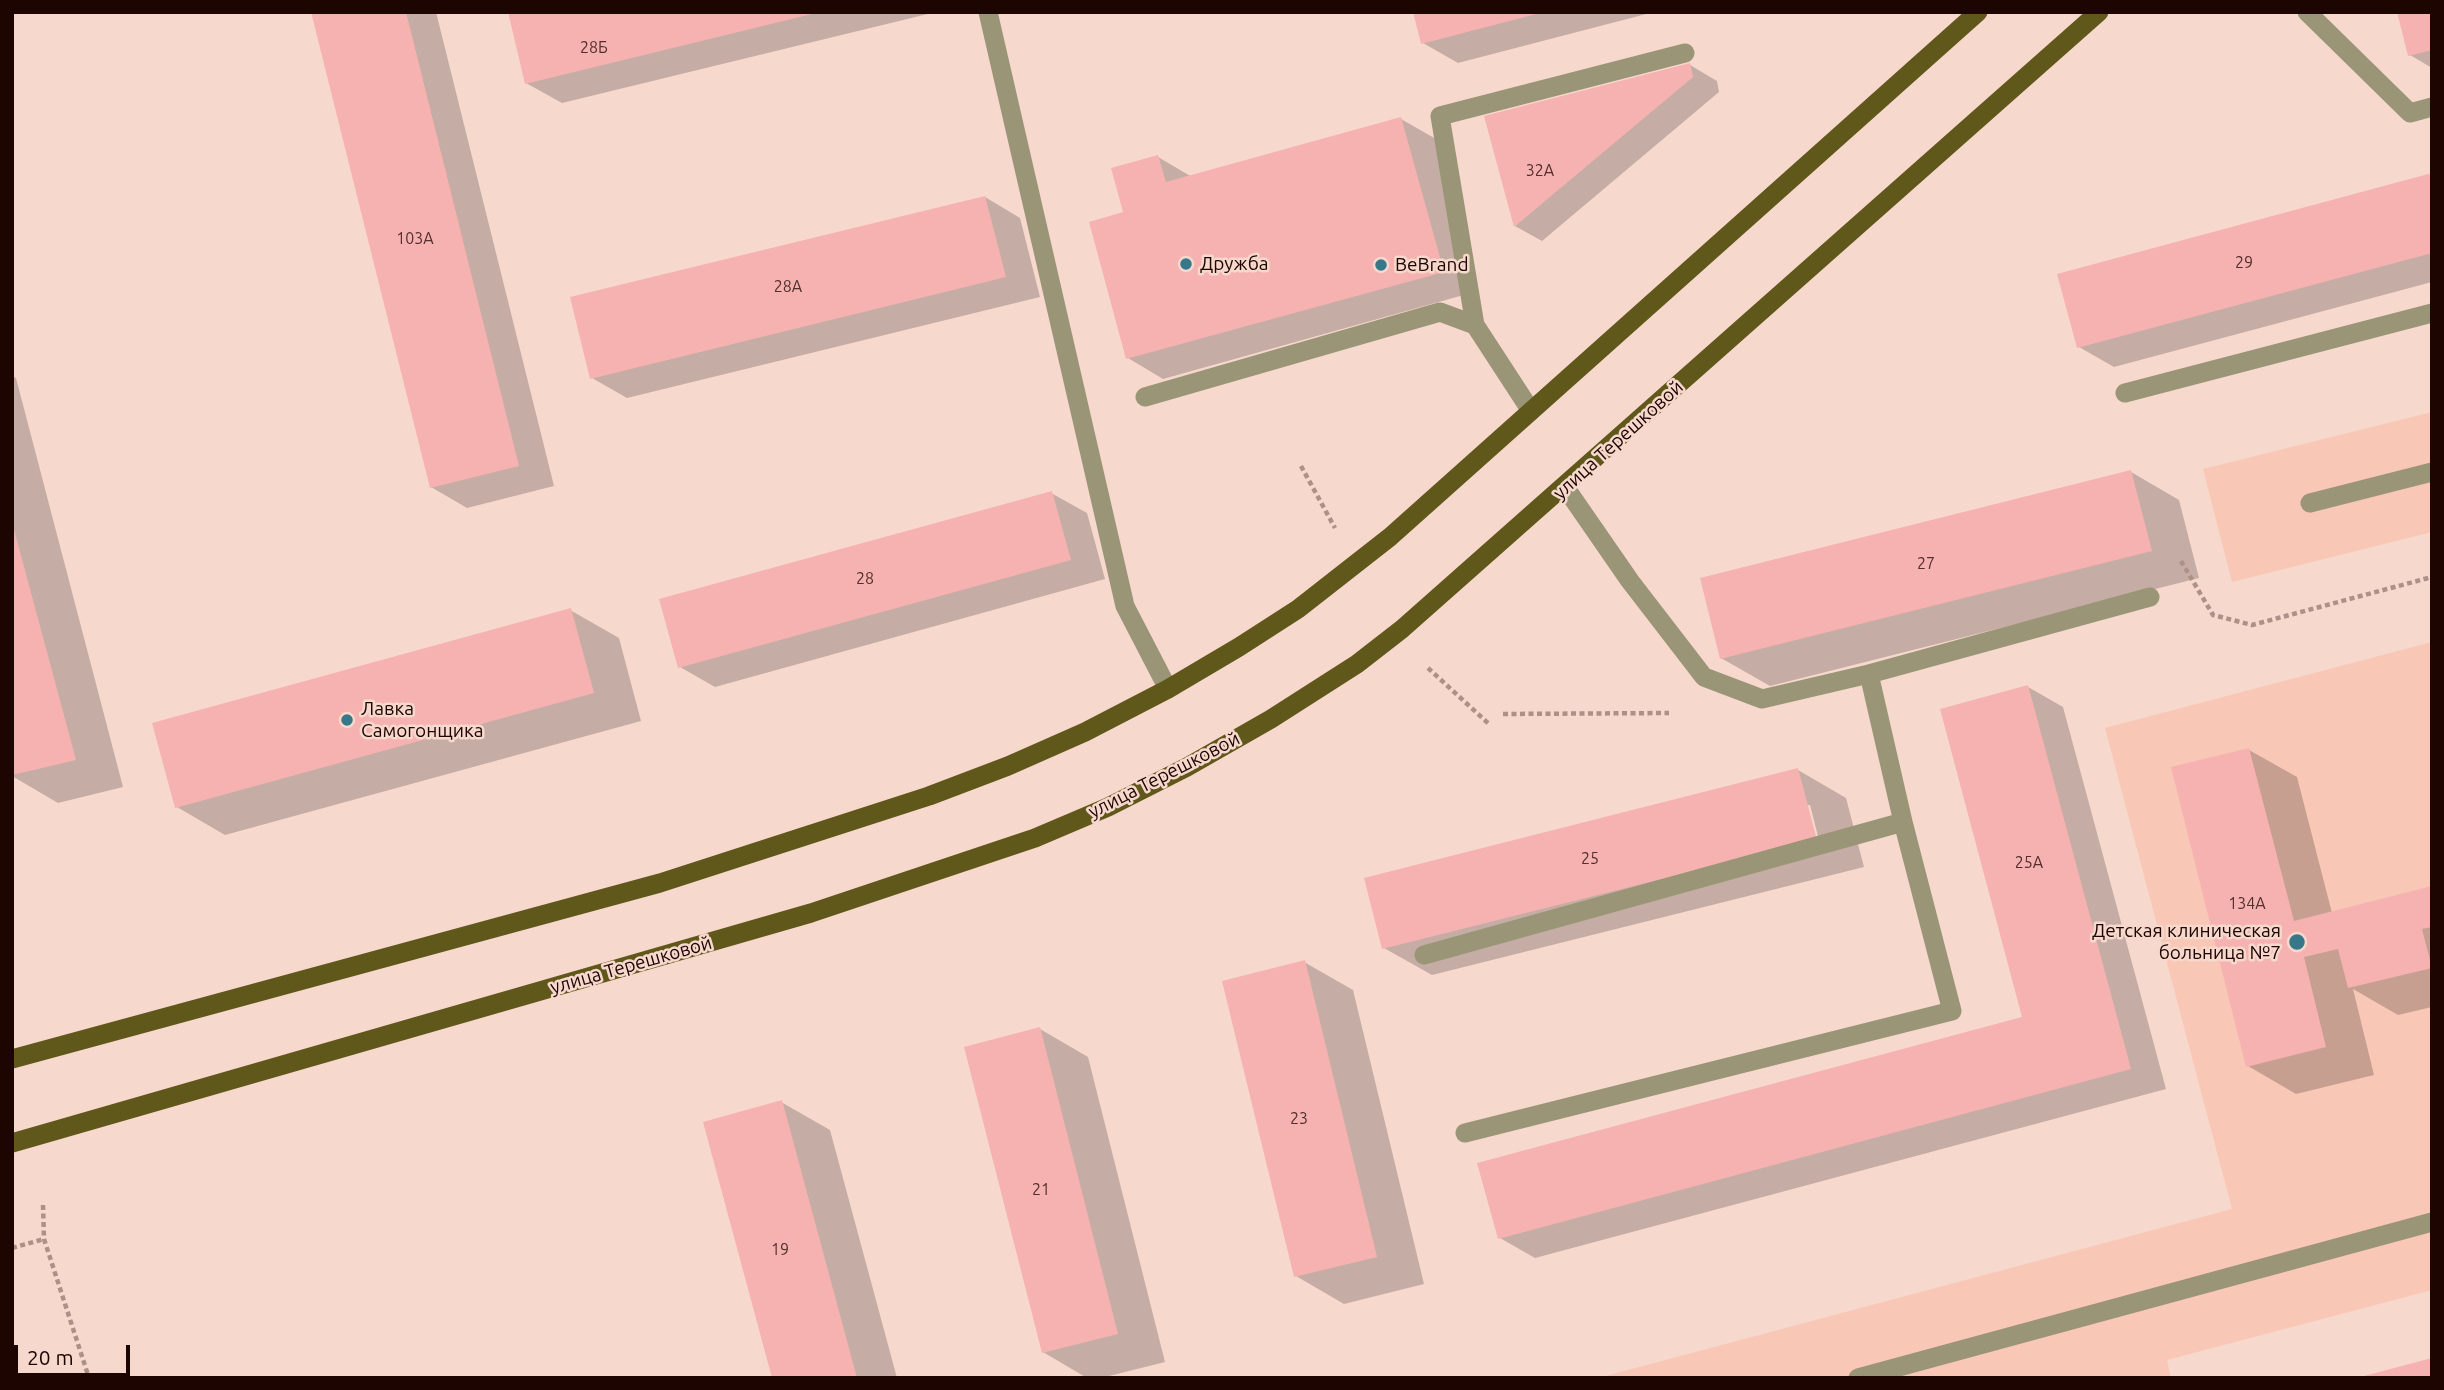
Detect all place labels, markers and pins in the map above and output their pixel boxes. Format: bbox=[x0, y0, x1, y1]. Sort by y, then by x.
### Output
place label: Дружба bbox=[1200, 253, 1269, 275]
place label: BeBrand bbox=[1395, 254, 1469, 276]
marker: Дружба bbox=[1178, 256, 1194, 272]
marker: BeBrand bbox=[1373, 257, 1389, 273]
place label: Лавка Самогонщика bbox=[361, 698, 484, 742]
marker: Лавка Самогонщика bbox=[339, 712, 355, 728]
place label: Детская клиническая больница №7 bbox=[2092, 920, 2281, 964]
marker: Детская клиническая больница №7 bbox=[2287, 932, 2307, 952]

